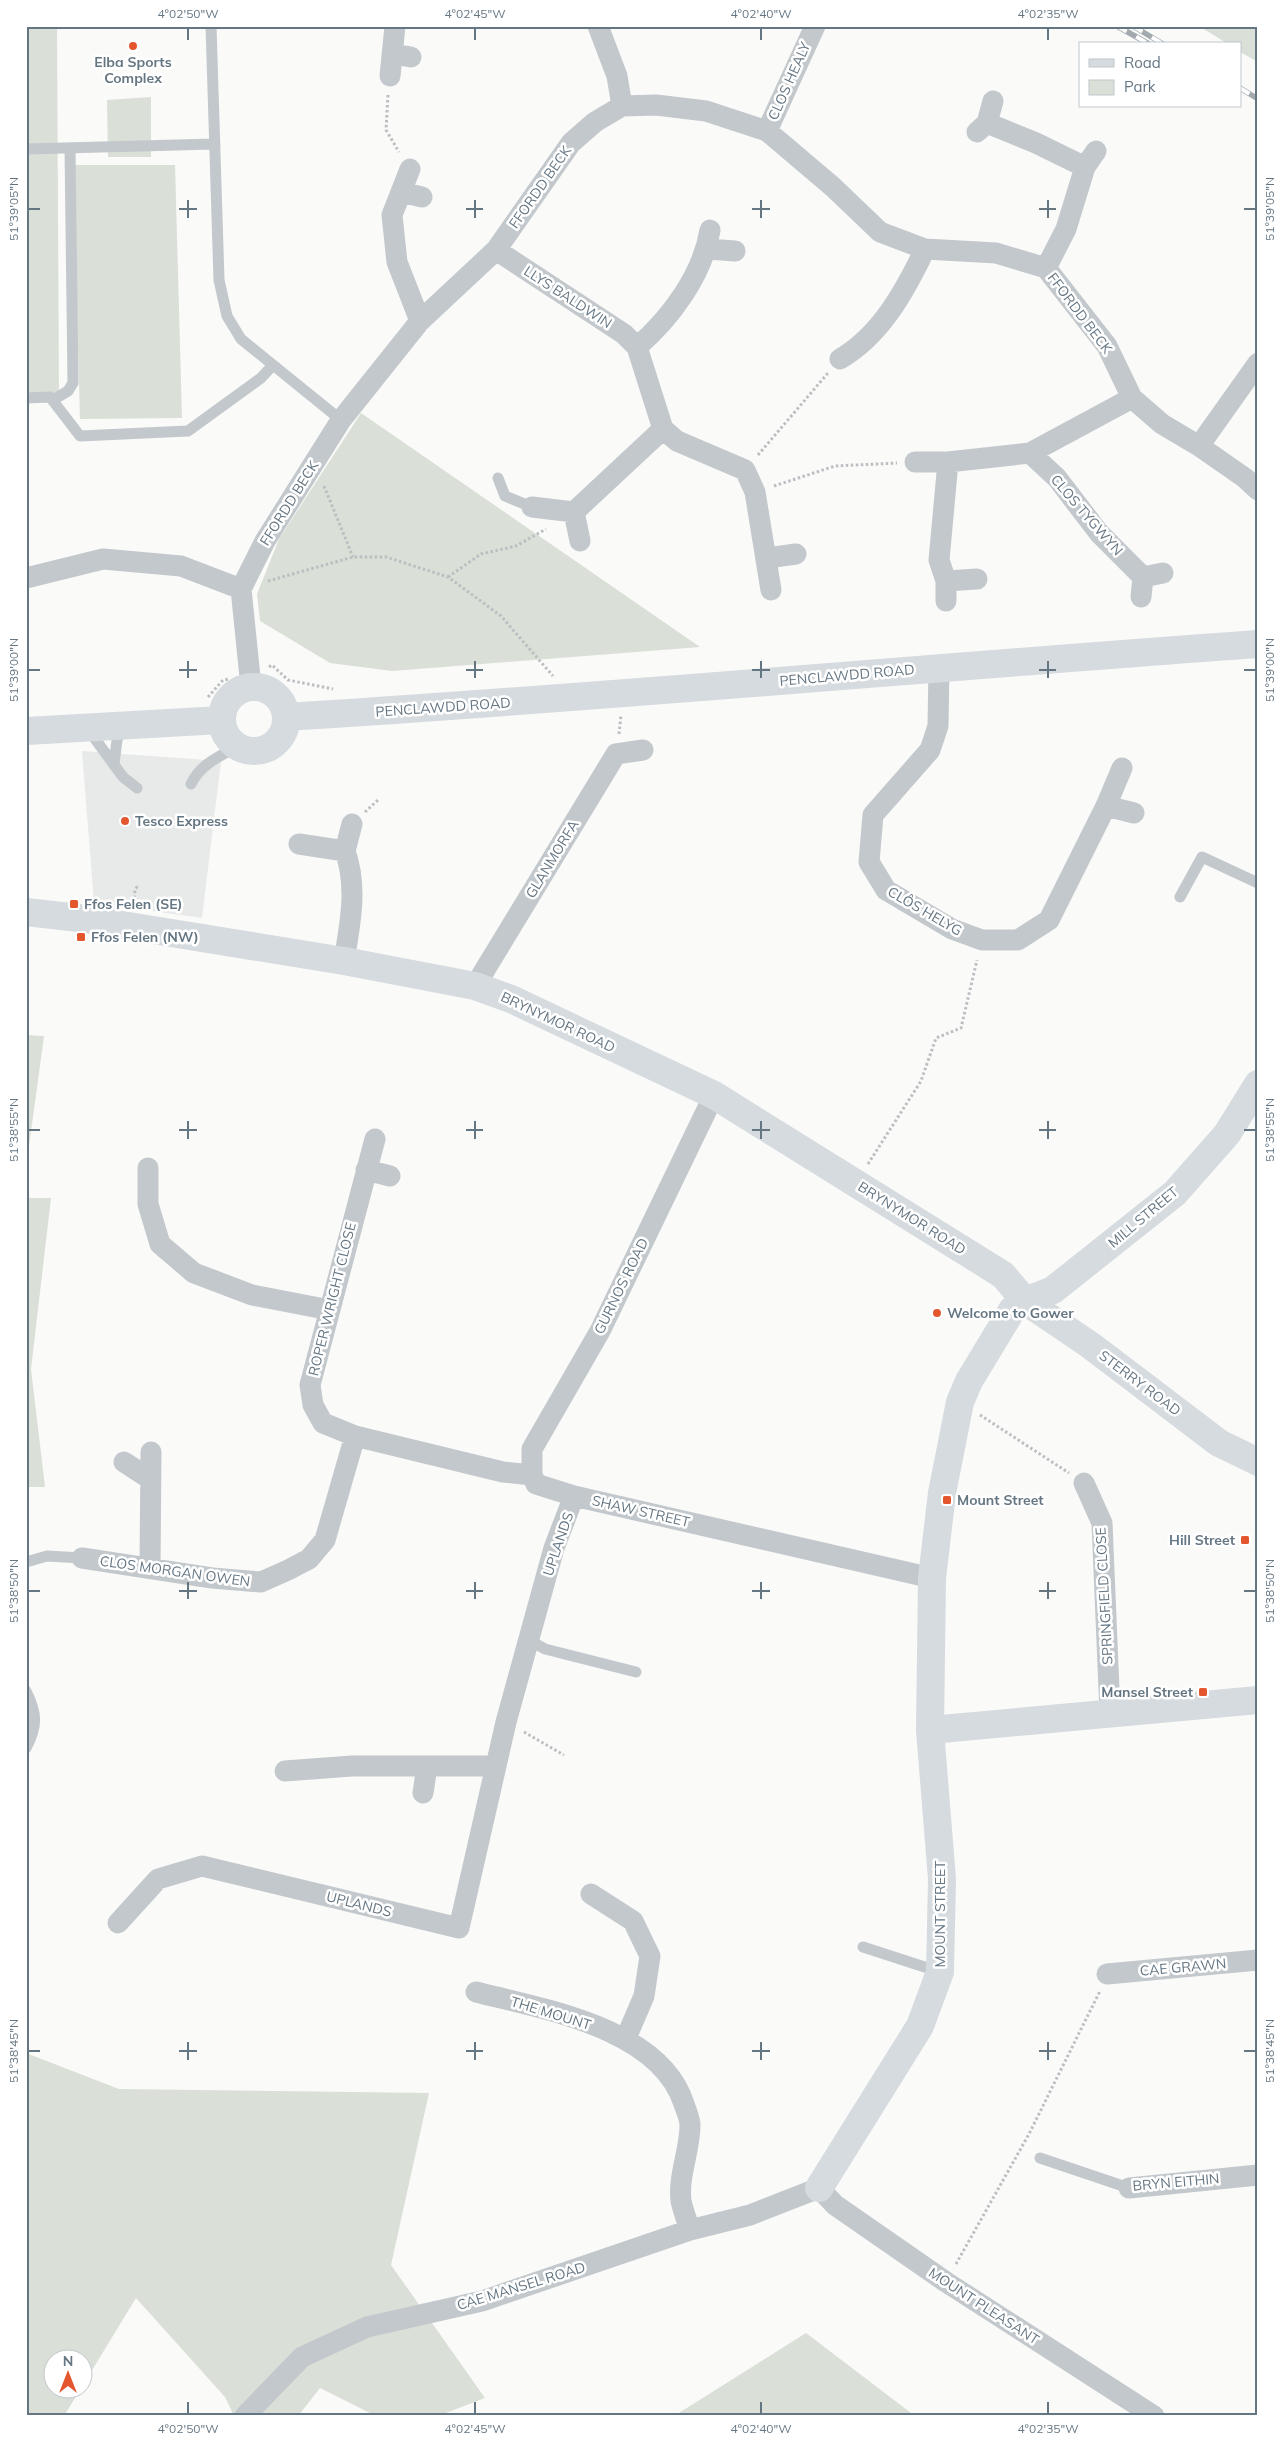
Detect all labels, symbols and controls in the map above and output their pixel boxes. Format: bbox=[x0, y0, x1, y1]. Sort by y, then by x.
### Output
text: 4°02'50"W bbox=[157, 6, 219, 21]
text: 4°02'45"W bbox=[444, 6, 506, 21]
text: 4°02'40"W bbox=[730, 6, 792, 21]
text: 4°02'35"W bbox=[1017, 6, 1079, 21]
street label: CLOS HEALY bbox=[764, 39, 814, 123]
marker: Elba Sports Complex bbox=[127, 40, 139, 52]
legend bbox=[1079, 42, 1242, 108]
place label: Elba Sports Complex bbox=[94, 53, 172, 87]
text: Road bbox=[1124, 53, 1161, 72]
text: Park bbox=[1124, 77, 1156, 96]
street label: FFORDD BECK bbox=[505, 141, 576, 232]
text: 51°39'05"N bbox=[6, 177, 21, 241]
text: 51°39'05"N bbox=[1262, 177, 1277, 241]
street label: LLYS BALDWIN bbox=[521, 262, 615, 332]
street label: FFORDD BECK bbox=[1044, 269, 1117, 358]
street label: FFORDD BECK bbox=[256, 456, 323, 549]
street label: CLOS TYGWYN bbox=[1047, 471, 1127, 559]
text: 51°39'00"N bbox=[6, 638, 21, 702]
text: 51°39'00"N bbox=[1262, 638, 1277, 702]
street label: PENCLAWDD ROAD bbox=[779, 660, 915, 690]
street label: PENCLAWDD ROAD bbox=[375, 693, 511, 721]
place label: Tesco Express bbox=[135, 812, 228, 830]
marker: Tesco Express bbox=[119, 815, 131, 827]
street label: GLANMORFA bbox=[522, 816, 583, 901]
street label: CLÔS HELYG bbox=[885, 882, 965, 940]
place label: Ffos Felen (SE) bbox=[84, 895, 183, 913]
marker: Ffos Felen (SE) bbox=[68, 898, 80, 910]
place label: Ffos Felen (NW) bbox=[91, 928, 199, 946]
marker: Ffos Felen (NW) bbox=[75, 931, 87, 943]
street label: BRYNYMOR ROAD bbox=[498, 988, 618, 1056]
text: 51°38'55"N bbox=[6, 1098, 21, 1162]
text: 51°38'55"N bbox=[1262, 1098, 1277, 1162]
street label: BRYNYMOR ROAD bbox=[855, 1177, 969, 1259]
street label: MILL STREET bbox=[1104, 1182, 1182, 1252]
street label: ROPER WRIGHT CLOSE bbox=[304, 1220, 360, 1378]
street label: GURNOS ROAD bbox=[590, 1235, 652, 1337]
place label: Welcome to Gower bbox=[947, 1304, 1074, 1322]
marker: Welcome to Gower bbox=[931, 1307, 943, 1319]
street label: STERRY ROAD bbox=[1096, 1346, 1184, 1420]
street label: SHAW STREET bbox=[590, 1491, 692, 1531]
place label: Mount Street bbox=[957, 1491, 1044, 1509]
marker: Mount Street bbox=[941, 1494, 953, 1506]
street label: UPLANDS bbox=[539, 1509, 577, 1578]
street label: SPRINGFIELD CLOSE bbox=[1091, 1527, 1117, 1665]
place label: Hill Street bbox=[1169, 1531, 1236, 1549]
marker: Hill Street bbox=[1239, 1534, 1251, 1546]
street label: CLOS MORGAN OWEN bbox=[99, 1552, 251, 1590]
text: 51°38'50"N bbox=[6, 1559, 21, 1623]
text: 51°38'50"N bbox=[1262, 1559, 1277, 1623]
place label: Mansel Street bbox=[1101, 1683, 1194, 1701]
marker: Mansel Street bbox=[1197, 1686, 1209, 1698]
street label: MOUNT STREET bbox=[931, 1860, 949, 1968]
street label: UPLANDS bbox=[325, 1887, 394, 1921]
street label: CAE GRAWN bbox=[1139, 1954, 1227, 1980]
street label: THE MOUNT bbox=[509, 1992, 594, 2034]
text: 51°38'45"N bbox=[6, 2019, 21, 2083]
text: 51°38'45"N bbox=[1262, 2019, 1277, 2083]
street label: BRYN EITHIN bbox=[1132, 2169, 1220, 2195]
street label: CAE MANSEL ROAD bbox=[455, 2258, 587, 2314]
street label: MOUNT PLEASANT bbox=[925, 2263, 1043, 2349]
north arrow bbox=[42, 2350, 92, 2400]
text: N bbox=[63, 2352, 73, 2370]
text: 4°02'50"W bbox=[157, 2421, 219, 2436]
text: 4°02'45"W bbox=[444, 2421, 506, 2436]
text: 4°02'40"W bbox=[730, 2421, 792, 2436]
text: 4°02'35"W bbox=[1017, 2421, 1079, 2436]

